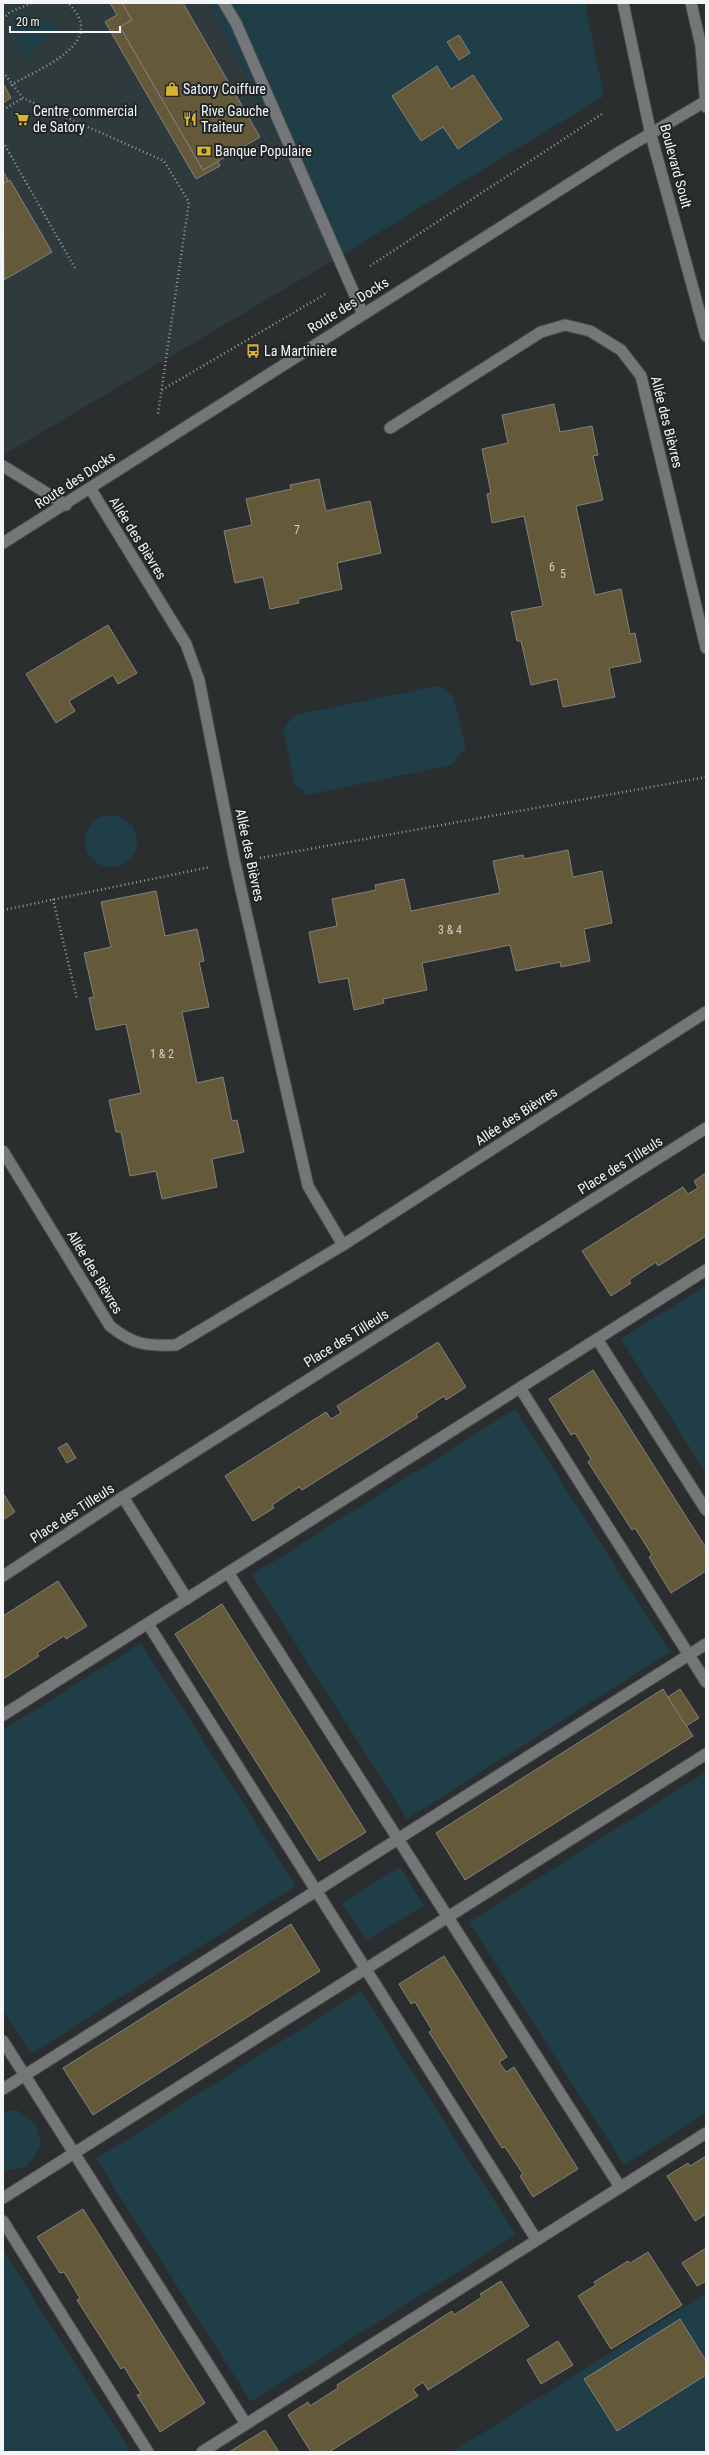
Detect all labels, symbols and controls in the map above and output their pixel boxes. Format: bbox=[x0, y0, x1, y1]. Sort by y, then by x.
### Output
scale bar bbox=[10, 8, 120, 34]
text: 20 m bbox=[16, 15, 40, 29]
shop icon: Satory Coiffure bbox=[164, 81, 180, 97]
place label: Satory Coiffure bbox=[183, 81, 266, 97]
place label: Centre commercial de Satory bbox=[33, 103, 137, 135]
place label: Rive Gauche Traiteur bbox=[201, 103, 269, 135]
supermarket icon: Centre commercial de Satory bbox=[14, 111, 30, 127]
restaurant icon: Rive Gauche Traiteur bbox=[182, 111, 198, 127]
street label: Boulevard Soult bbox=[657, 122, 695, 210]
bank icon: Banque Populaire bbox=[196, 143, 212, 159]
place label: Banque Populaire bbox=[215, 143, 312, 159]
street label: Route des Docks bbox=[305, 274, 391, 336]
bus stop icon: La Martinière bbox=[245, 343, 261, 359]
place label: La Martinière bbox=[264, 343, 338, 359]
street label: Allée des Bièvres bbox=[648, 374, 686, 470]
street label: Route des Docks bbox=[32, 448, 118, 512]
street label: Allée des Bièvres bbox=[106, 494, 170, 582]
house number: 7 bbox=[294, 523, 300, 537]
house number: 6 bbox=[549, 560, 555, 574]
house number: 5 bbox=[560, 567, 566, 581]
street label: Allée des Bièvres bbox=[232, 807, 268, 903]
house number: 3 & 4 bbox=[438, 923, 462, 937]
house number: 1 & 2 bbox=[150, 1047, 174, 1061]
street label: Allée des Bièvres bbox=[472, 1084, 560, 1148]
street label: Place des Tilleuls bbox=[575, 1133, 665, 1197]
street label: Allée des Bièvres bbox=[64, 1227, 126, 1317]
street label: Place des Tilleuls bbox=[301, 1306, 391, 1370]
street label: Place des Tilleuls bbox=[27, 1480, 117, 1546]

